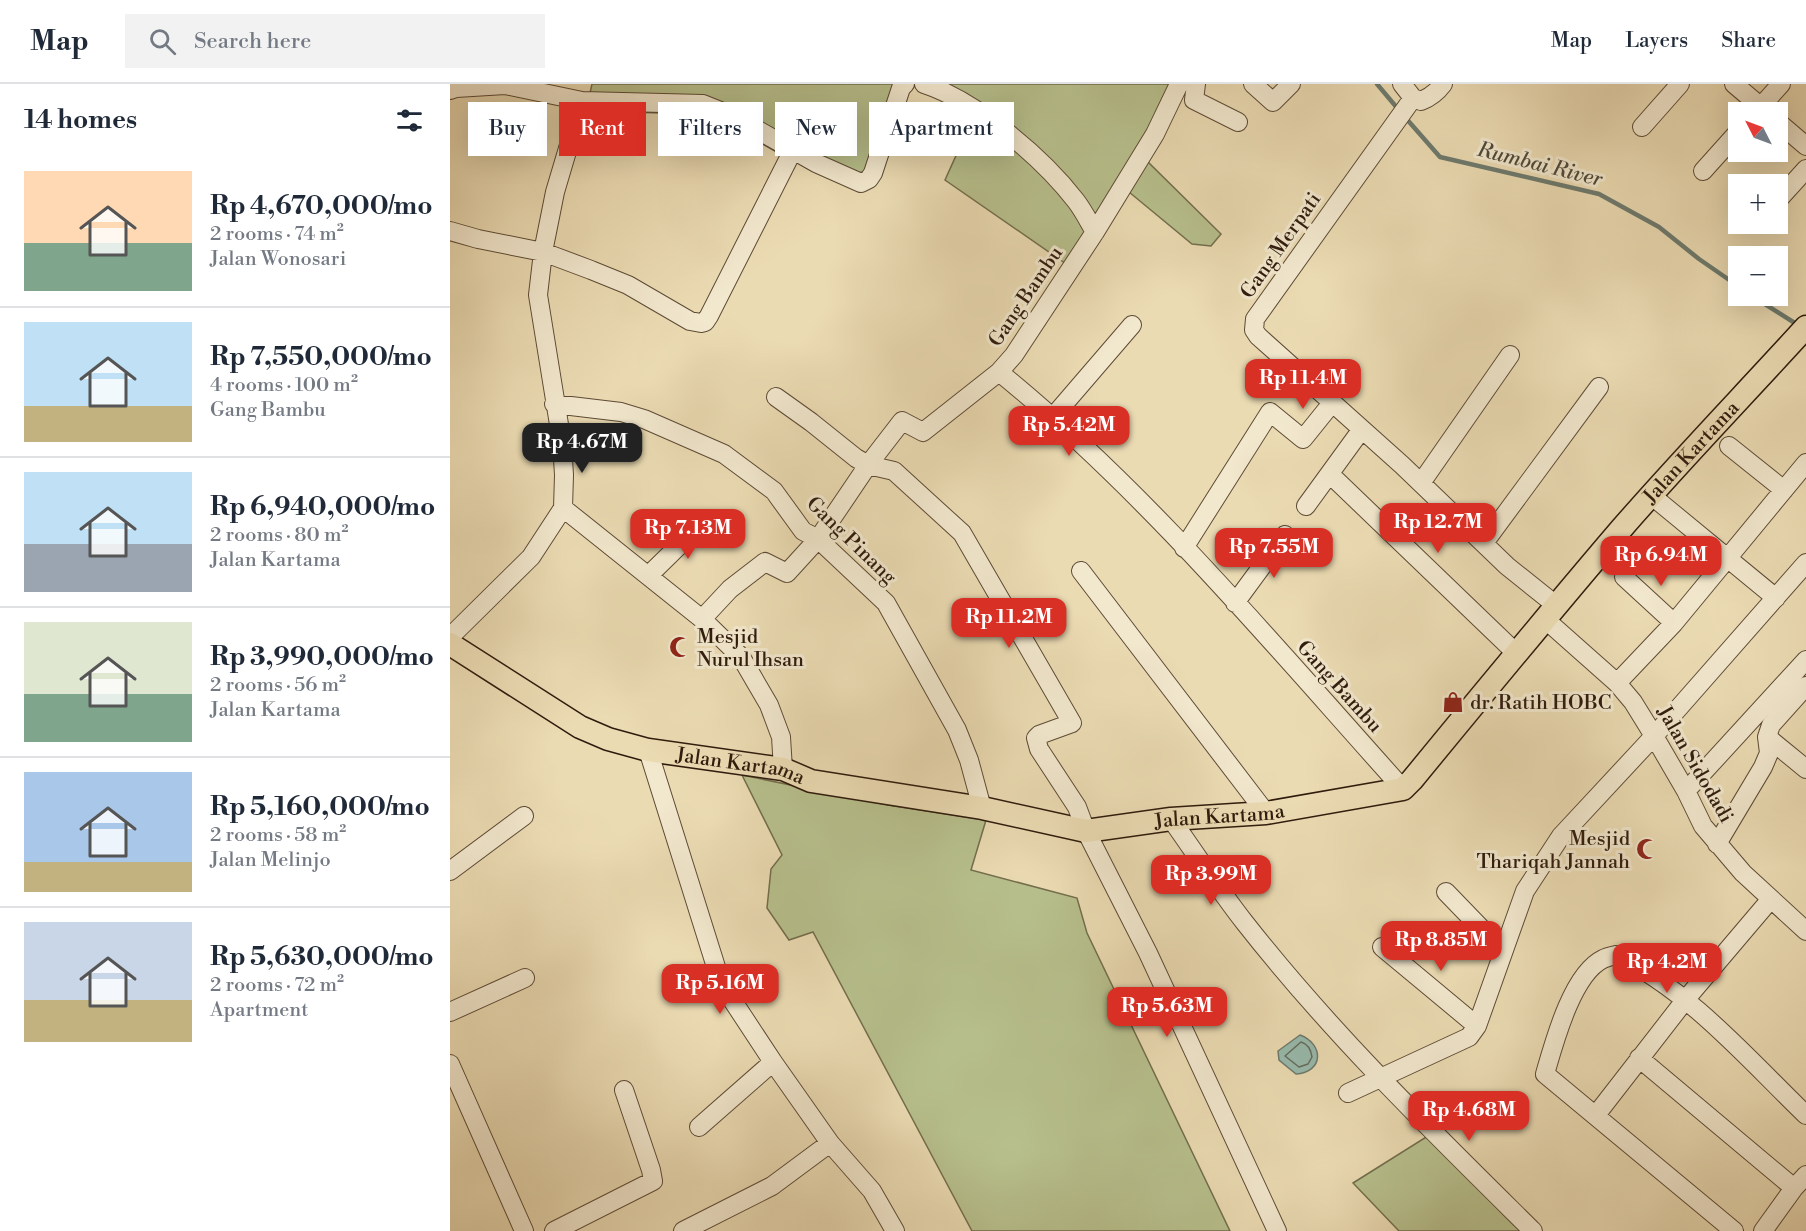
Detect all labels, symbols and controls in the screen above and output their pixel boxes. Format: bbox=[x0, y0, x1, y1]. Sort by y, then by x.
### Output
search box bbox=[125, 14, 545, 68]
text: Map bbox=[30, 24, 89, 59]
icon: search bbox=[146, 25, 179, 58]
text: Search here bbox=[194, 28, 311, 55]
text: Map bbox=[1551, 28, 1592, 54]
text: Layers bbox=[1625, 28, 1688, 54]
text: Share bbox=[1721, 28, 1776, 54]
chip: Buy bbox=[468, 102, 547, 156]
chip: Rent bbox=[559, 102, 646, 156]
chip: Filters bbox=[658, 102, 763, 156]
chip: New bbox=[775, 102, 857, 156]
chip: Apartment bbox=[869, 102, 1014, 156]
north arrow bbox=[1728, 102, 1788, 162]
map controls bbox=[1728, 102, 1788, 306]
text: 14 homes bbox=[24, 104, 137, 136]
icon: filters bbox=[393, 104, 426, 137]
water label: Rumbai River bbox=[1474, 137, 1606, 193]
button: + bbox=[1728, 174, 1788, 234]
street label: Gang Merpati bbox=[1236, 188, 1327, 304]
text: Rp 4,670,000/mo bbox=[210, 190, 433, 222]
icon: home bbox=[72, 195, 144, 267]
text: 2 rooms · 74 m² bbox=[210, 222, 344, 247]
street label: Gang Bambu bbox=[984, 241, 1069, 352]
button: − bbox=[1728, 246, 1788, 306]
text: Jalan Wonosari bbox=[210, 247, 346, 272]
text: Rp 7,550,000/mo bbox=[210, 341, 432, 373]
icon: home bbox=[72, 346, 144, 418]
pin: Rp 11.4M bbox=[1241, 359, 1365, 410]
text: Rp 11.4M bbox=[1259, 366, 1347, 391]
text: 4 rooms · 100 m² bbox=[210, 373, 358, 398]
street label: Jalan Kartama bbox=[1638, 396, 1746, 510]
text: Gang Bambu bbox=[210, 398, 326, 423]
pin: Rp 5.42M bbox=[1007, 406, 1131, 457]
text: Rp 5.42M bbox=[1022, 413, 1116, 438]
pin: Rp 4.67M bbox=[520, 423, 644, 474]
text: Rp 4.67M bbox=[536, 430, 628, 455]
text: Rp 6,940,000/mo bbox=[210, 491, 435, 523]
street label: Gang Pinang bbox=[801, 492, 902, 591]
icon: home bbox=[72, 496, 144, 568]
pin: Rp 12.7M bbox=[1376, 503, 1500, 554]
pin: Rp 7.13M bbox=[626, 509, 750, 560]
text: Rp 12.7M bbox=[1393, 510, 1483, 535]
text: Rp 7.13M bbox=[644, 516, 732, 541]
text: 2 rooms · 80 m² bbox=[210, 523, 348, 548]
pin: Rp 7.55M bbox=[1212, 528, 1336, 579]
text: Rp 7.55M bbox=[1229, 535, 1319, 560]
pin: Rp 6.94M bbox=[1599, 536, 1723, 587]
text: Rp 6.94M bbox=[1614, 543, 1708, 568]
text: Jalan Kartama bbox=[210, 548, 341, 573]
pin: Rp 11.2M bbox=[947, 598, 1071, 649]
text: Rp 11.2M bbox=[965, 605, 1053, 630]
place label: Mesjid Nurul Ihsan bbox=[697, 625, 804, 673]
mosque icon: Mesjid Nurul Ihsan bbox=[668, 635, 692, 659]
street label: Gang Bambu bbox=[1291, 636, 1387, 739]
text: Rp 3,990,000/mo bbox=[210, 641, 434, 673]
icon: home bbox=[72, 646, 144, 718]
text: 2 rooms · 56 m² bbox=[210, 673, 346, 698]
shop icon: dr. Ratih HOBC bbox=[1441, 690, 1465, 714]
place label: dr. Ratih HOBC bbox=[1470, 691, 1611, 716]
text: Jalan Kartama bbox=[210, 698, 341, 723]
street label: Jalan Sidodadi bbox=[1651, 701, 1738, 828]
street label: Jalan Kartama bbox=[673, 743, 809, 791]
text: Rp 5,160,000/mo bbox=[210, 791, 430, 823]
icon: home bbox=[72, 796, 144, 868]
street label: Jalan Kartama bbox=[1152, 799, 1288, 835]
text: 2 rooms · 58 m² bbox=[210, 823, 346, 848]
place label: Mesjid Thariqah Jannah bbox=[1476, 827, 1631, 875]
mosque icon: Mesjid Thariqah Jannah bbox=[1635, 837, 1659, 861]
text: Jalan Melinjo bbox=[210, 848, 331, 873]
pin: Rp 3.99M bbox=[1149, 855, 1273, 906]
text: Rp 3.99M bbox=[1165, 862, 1257, 887]
pin: Rp 8.85M bbox=[1379, 921, 1503, 972]
text: Rp 8.85M bbox=[1395, 928, 1487, 953]
text: Rp 5,630,000/mo bbox=[210, 941, 434, 973]
pin: Rp 4.2M bbox=[1612, 943, 1722, 994]
icon: home bbox=[72, 946, 144, 1018]
text: Rp 4.2M bbox=[1627, 950, 1707, 975]
pin: Rp 5.16M bbox=[658, 964, 782, 1015]
text: Rp 5.16M bbox=[676, 971, 764, 996]
text: 2 rooms · 72 m² bbox=[210, 973, 344, 998]
pin: Rp 5.63M bbox=[1105, 987, 1229, 1038]
text: Rp 5.63M bbox=[1121, 994, 1213, 1019]
text: Apartment bbox=[210, 998, 308, 1023]
pin: Rp 4.68M bbox=[1407, 1091, 1531, 1142]
text: Rp 4.68M bbox=[1422, 1098, 1516, 1123]

